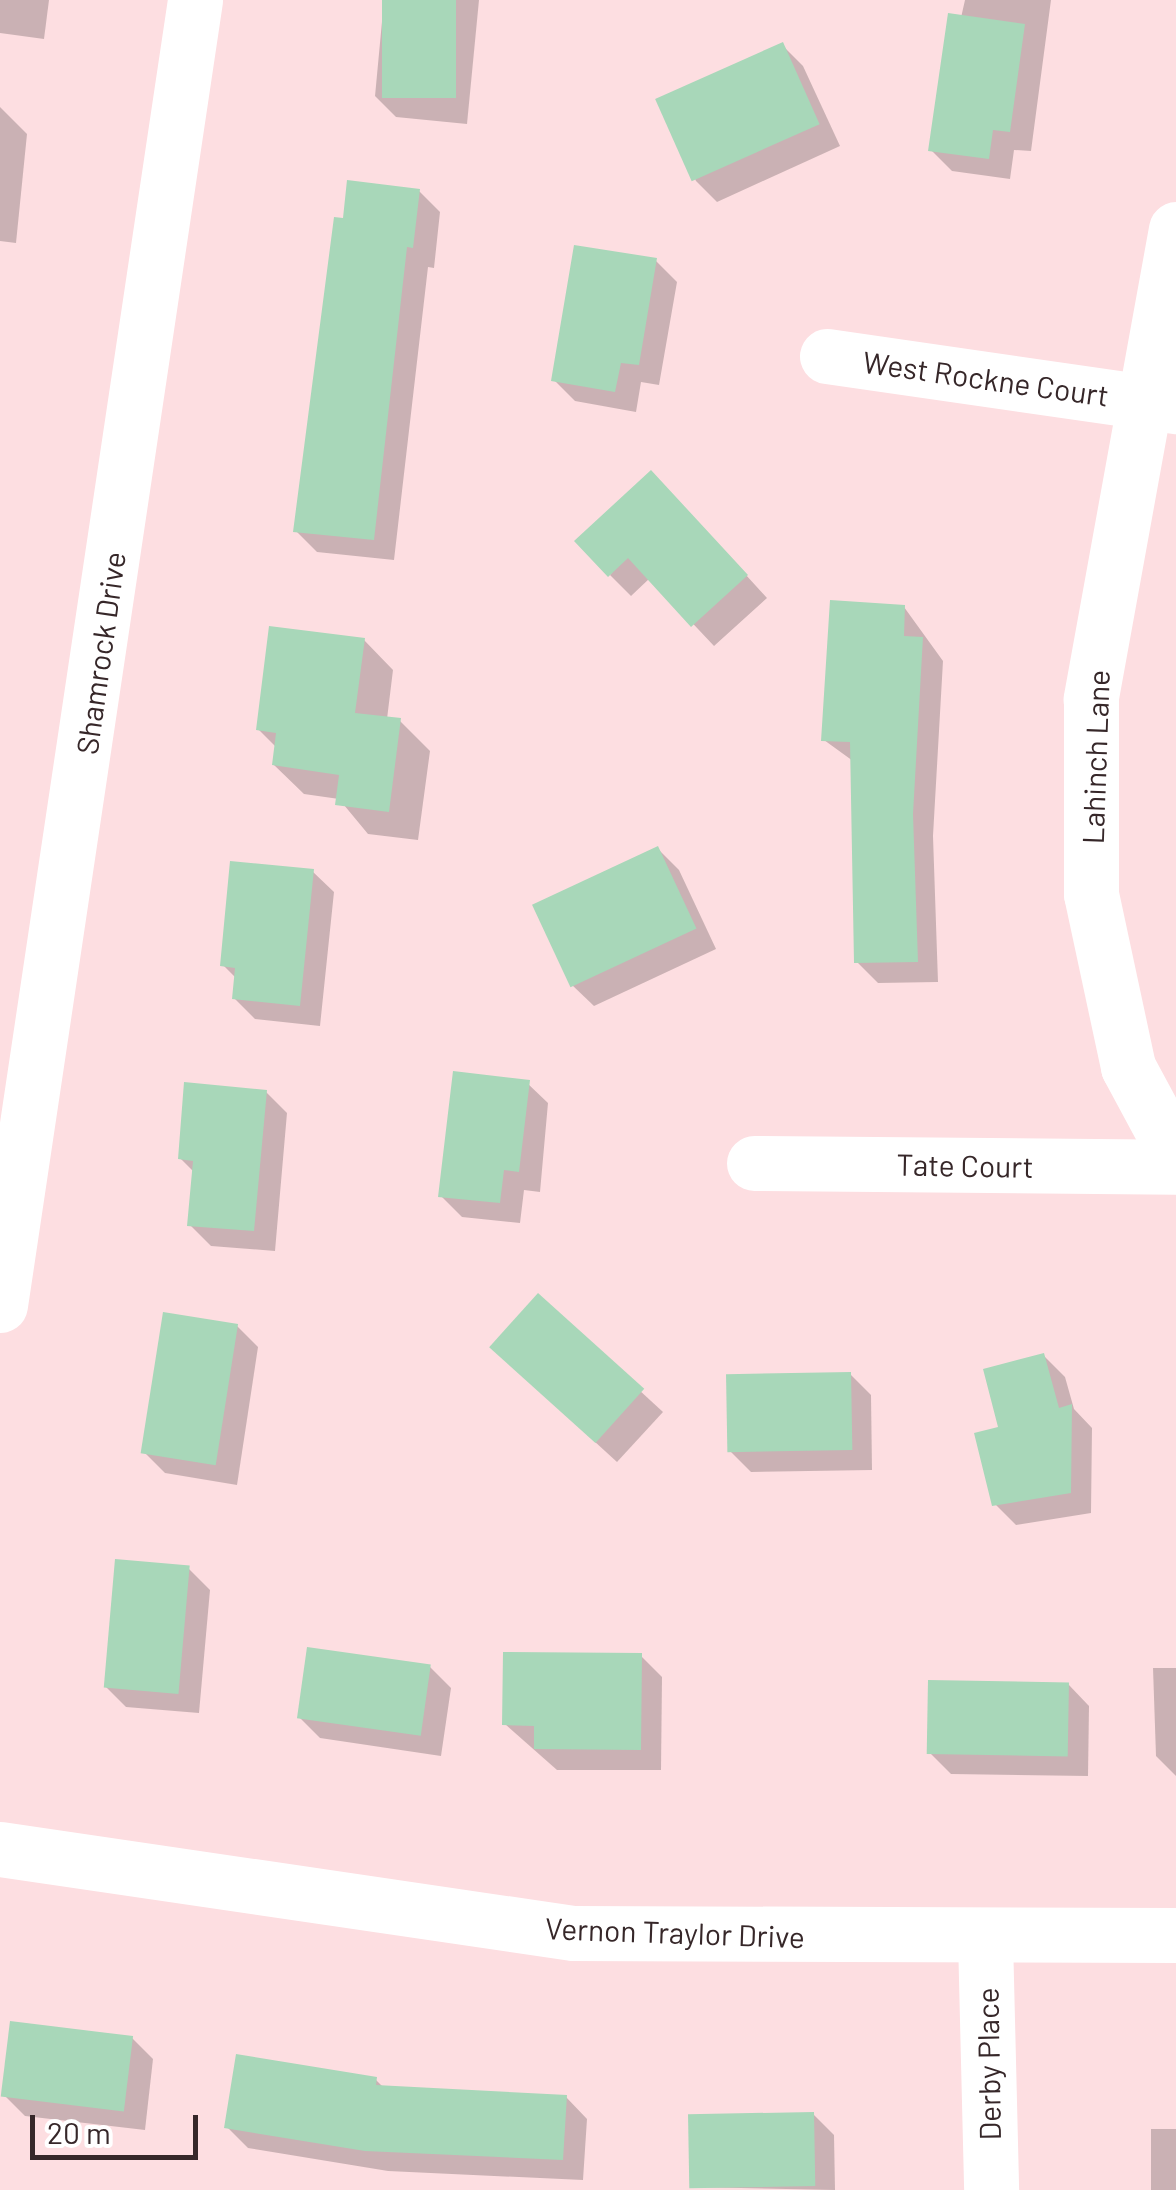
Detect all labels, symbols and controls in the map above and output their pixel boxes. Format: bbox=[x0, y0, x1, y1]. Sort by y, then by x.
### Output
street label: West Rockne Court bbox=[861, 343, 1111, 413]
street label: Shamrock Drive bbox=[68, 549, 132, 757]
street label: Lahinch Lane bbox=[1074, 669, 1116, 845]
street label: Tate Court bbox=[896, 1146, 1034, 1184]
street label: Vernon Traylor Drive bbox=[544, 1909, 806, 1955]
street label: Derby Place bbox=[969, 1987, 1007, 2141]
scale bar bbox=[35, 2095, 202, 2157]
text: 20 m bbox=[47, 2114, 111, 2150]

